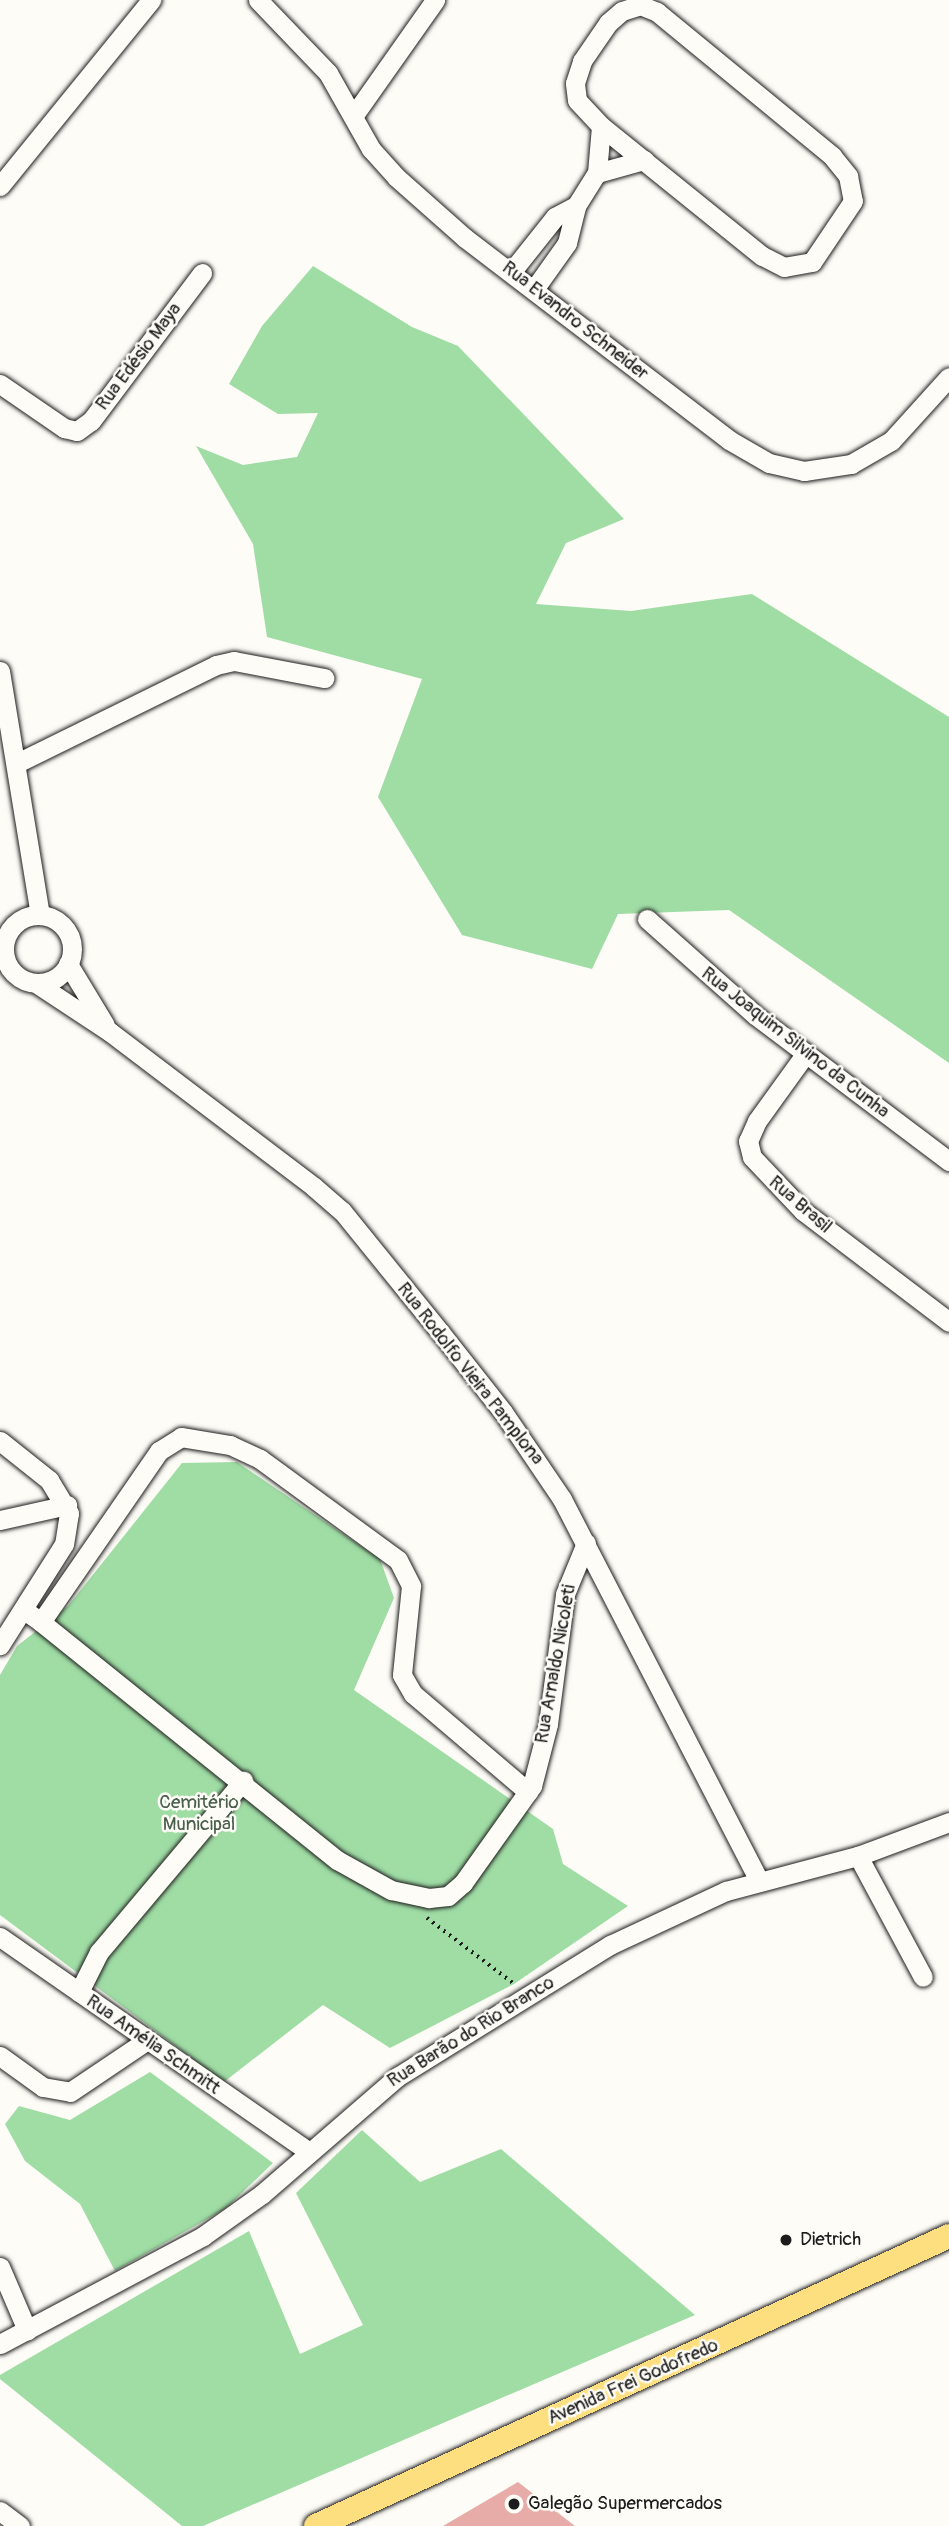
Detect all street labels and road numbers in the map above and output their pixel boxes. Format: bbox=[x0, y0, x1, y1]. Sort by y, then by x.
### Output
street label: Rua Evandro Schneider bbox=[497, 257, 653, 385]
street label: Rua Edésio Maya bbox=[91, 299, 187, 415]
street label: Rua Joaquim Silvino da Cunha bbox=[696, 963, 894, 1123]
street label: Rua Brasil bbox=[764, 1171, 836, 1239]
street label: Rua Rodolfo Vieira Pamplona bbox=[392, 1278, 548, 1470]
street label: Rua Arnaldo Nicoleti bbox=[531, 1583, 581, 1745]
street label: Rua Barão do Rio Branco bbox=[383, 1971, 559, 2093]
street label: Rua Amélia Schmitt bbox=[82, 1990, 224, 2100]
street label: Avenida Frei Godofredo bbox=[544, 2334, 722, 2430]

